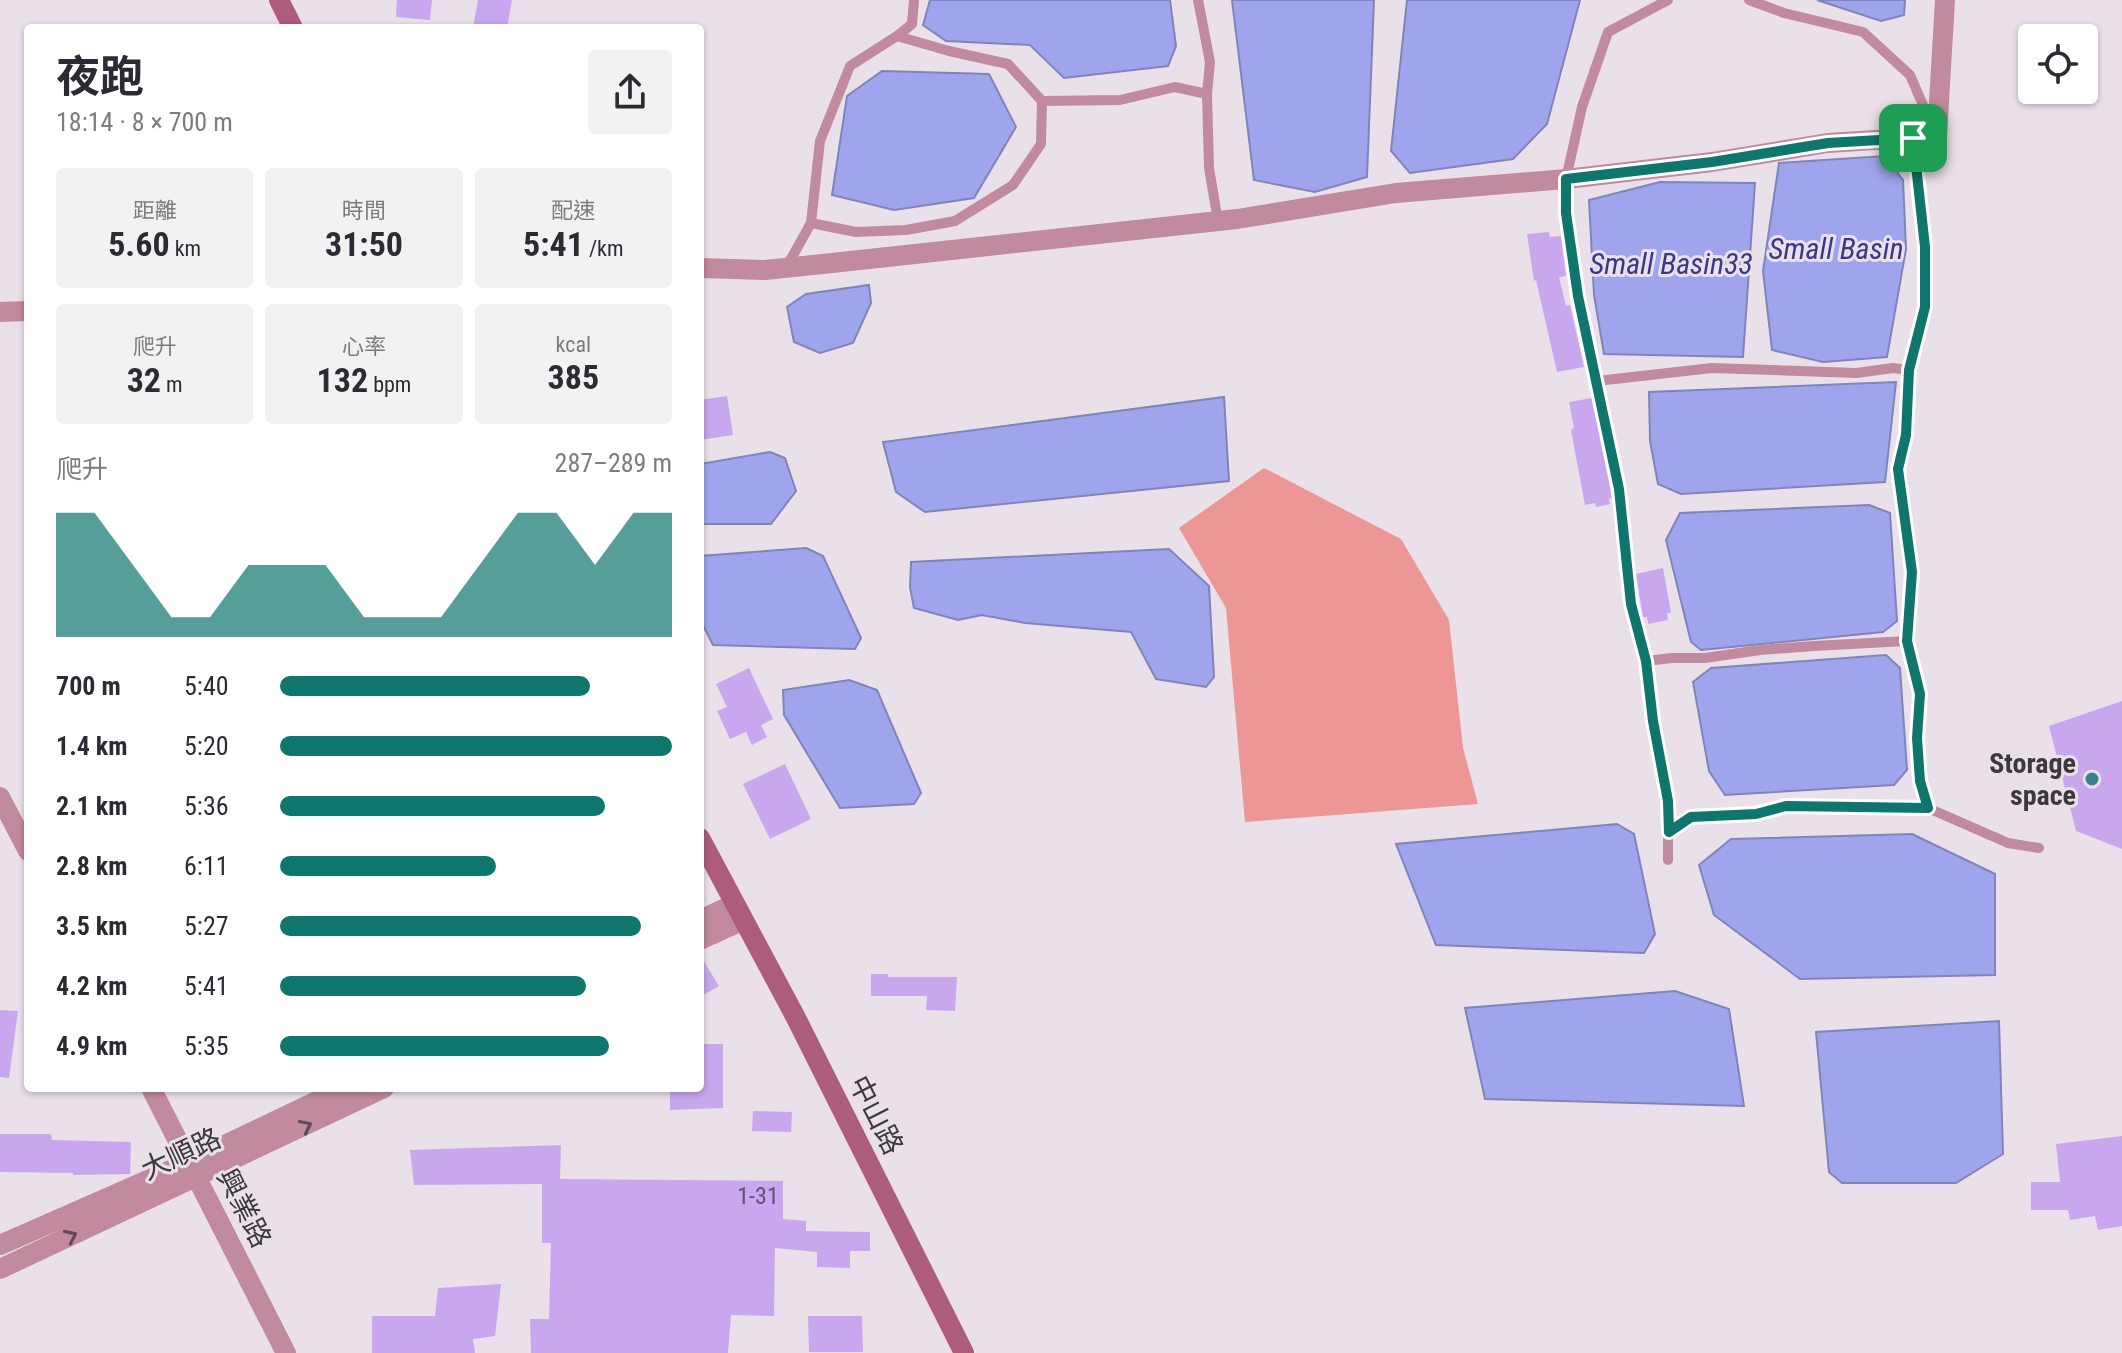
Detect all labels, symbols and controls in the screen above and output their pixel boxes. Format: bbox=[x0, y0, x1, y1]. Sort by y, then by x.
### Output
map controls bbox=[2018, 24, 2098, 104]
button: locate bbox=[2018, 24, 2098, 104]
button: share bbox=[588, 50, 672, 134]
text: 夜跑 bbox=[56, 51, 144, 103]
pin bbox=[1879, 104, 1947, 172]
text: 18:14 · 8 × 700 m bbox=[56, 107, 233, 137]
icon: arrive bbox=[1891, 116, 1935, 160]
text: 距離 bbox=[133, 198, 177, 223]
text: 時間 bbox=[342, 198, 386, 223]
text: 配速 bbox=[551, 198, 595, 223]
text: 5.60 bbox=[108, 224, 170, 264]
text: 31:50 bbox=[325, 224, 403, 264]
text: 5:41 bbox=[523, 224, 584, 264]
water label: Small Basin bbox=[1769, 231, 1904, 266]
text: km bbox=[170, 236, 201, 261]
text: /km bbox=[584, 236, 624, 261]
water label: Small Basin33 bbox=[1589, 246, 1753, 281]
text: kcal bbox=[556, 332, 591, 357]
text: 爬升 bbox=[133, 334, 177, 359]
text: 心率 bbox=[342, 334, 386, 359]
text: 385 bbox=[548, 357, 599, 397]
text: 32 bbox=[127, 360, 161, 400]
text: 132 bbox=[317, 360, 368, 400]
text: m bbox=[161, 372, 183, 397]
text: bpm bbox=[368, 372, 411, 397]
text: 287–289 m bbox=[555, 448, 672, 478]
text: 爬升 bbox=[56, 454, 108, 484]
text: 700 m bbox=[56, 671, 121, 701]
text: 5:40 bbox=[184, 671, 229, 701]
text: 1.4 km bbox=[56, 731, 128, 761]
text: 5:20 bbox=[184, 731, 229, 761]
place label: Storage space bbox=[1989, 747, 2076, 812]
marker: Storage space bbox=[2083, 770, 2101, 788]
text: 2.1 km bbox=[56, 791, 128, 821]
text: 5:36 bbox=[184, 791, 229, 821]
text: 2.8 km bbox=[56, 851, 128, 881]
text: 6:11 bbox=[184, 851, 229, 881]
text: 3.5 km bbox=[56, 911, 128, 941]
text: 5:27 bbox=[184, 911, 229, 941]
text: 4.2 km bbox=[56, 971, 128, 1001]
text: 5:41 bbox=[184, 971, 229, 1001]
text: 4.9 km bbox=[56, 1031, 128, 1061]
text: 5:35 bbox=[184, 1031, 229, 1061]
street label: 中山路 bbox=[842, 1070, 910, 1160]
one-way arrow bbox=[298, 1120, 313, 1135]
street label: 大順路 bbox=[136, 1121, 226, 1187]
street label: 興業路 bbox=[210, 1163, 278, 1253]
house number: 1-31 bbox=[737, 1182, 779, 1210]
one-way arrow bbox=[63, 1230, 77, 1246]

